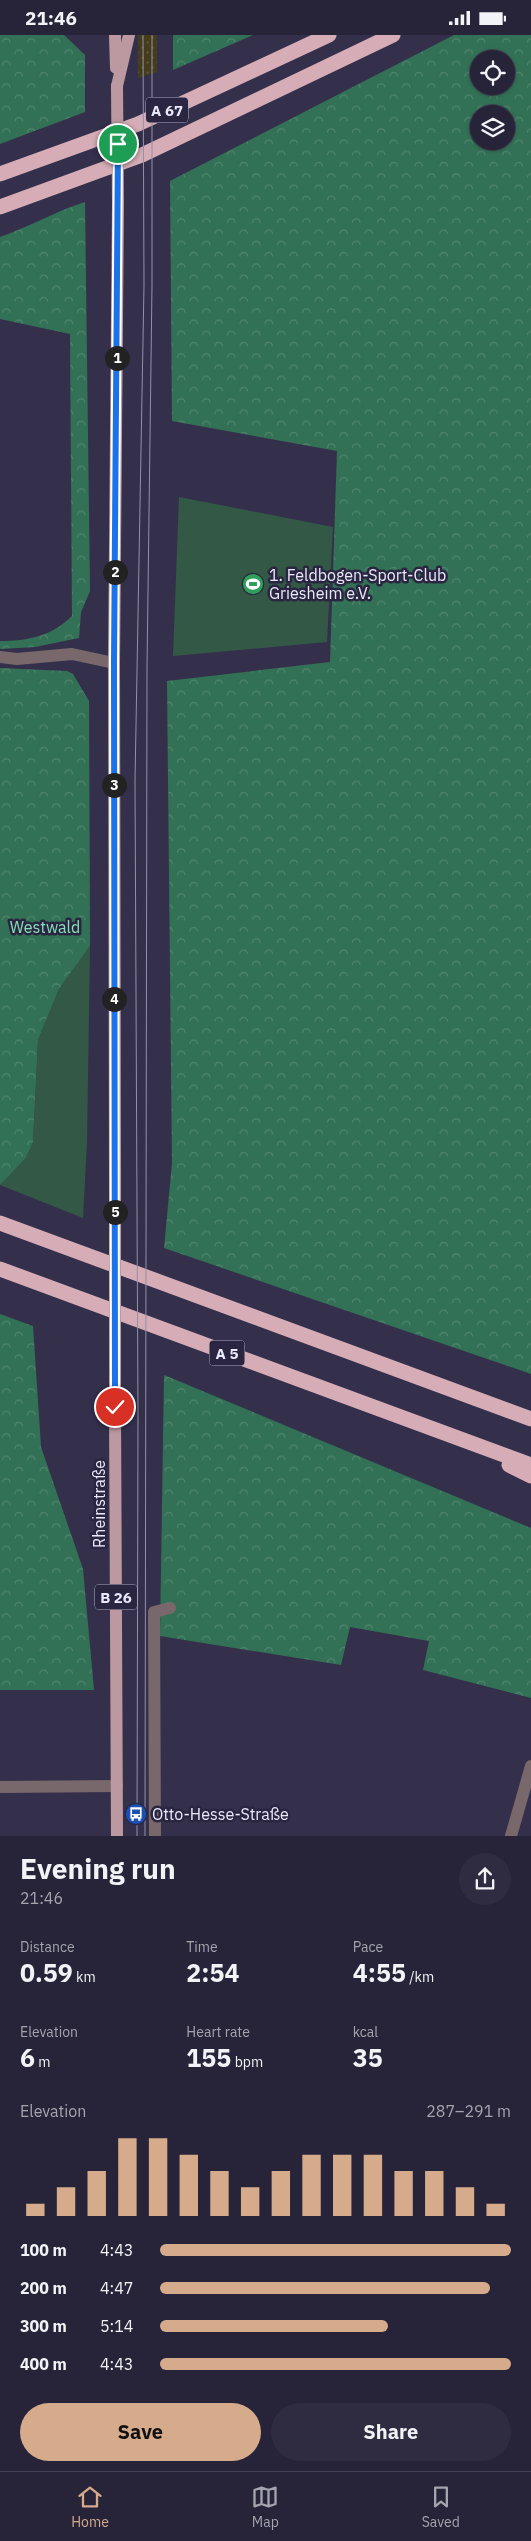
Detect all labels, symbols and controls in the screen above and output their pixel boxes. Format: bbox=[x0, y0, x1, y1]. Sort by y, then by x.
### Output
text: 21:46 bbox=[25, 6, 77, 30]
map controls bbox=[470, 50, 515, 150]
button: locate bbox=[470, 50, 515, 95]
road number: A 67 bbox=[146, 97, 188, 123]
button: layers bbox=[470, 105, 515, 150]
pin bbox=[97, 123, 139, 165]
icon: arrive bbox=[104, 130, 132, 158]
pin: 1 bbox=[104, 345, 130, 371]
text: 1 bbox=[113, 349, 122, 367]
pin: 2 bbox=[102, 559, 128, 585]
text: 2 bbox=[111, 563, 120, 581]
place label: 1. Feldbogen-Sport-Club Griesheim e.V. bbox=[269, 565, 446, 603]
sports icon: 1. Feldbogen-Sport-Club Griesheim e.V. bbox=[241, 572, 265, 596]
pin: 3 bbox=[102, 773, 126, 797]
text: 3 bbox=[110, 776, 119, 794]
park label: Westwald bbox=[10, 917, 80, 937]
pin: 4 bbox=[102, 987, 126, 1011]
text: 4 bbox=[110, 990, 119, 1008]
pin: 5 bbox=[102, 1199, 128, 1225]
text: 5 bbox=[111, 1203, 120, 1221]
road number: A 5 bbox=[210, 1341, 244, 1365]
pin bbox=[94, 1386, 136, 1428]
icon: check bbox=[101, 1393, 129, 1421]
street label: Rheinstraße bbox=[89, 1460, 109, 1548]
road number: B 26 bbox=[95, 1585, 137, 1609]
bus stop icon: Otto-Hesse-Straße bbox=[124, 1802, 148, 1826]
place label: Otto-Hesse-Straße bbox=[152, 1804, 289, 1824]
text: Evening run bbox=[20, 1850, 176, 1887]
button: share bbox=[459, 1853, 511, 1905]
text: 21:46 bbox=[20, 1888, 63, 1908]
text: Distance bbox=[20, 1938, 75, 1956]
text: Time bbox=[186, 1938, 218, 1956]
text: Pace bbox=[353, 1938, 383, 1956]
text: 0.59 bbox=[20, 1956, 73, 1989]
text: 2:54 bbox=[186, 1956, 240, 1989]
text: 4:55 bbox=[353, 1956, 406, 1989]
text: km bbox=[73, 1968, 96, 1986]
text: /km bbox=[406, 1968, 434, 1986]
text: Elevation bbox=[20, 2023, 78, 2041]
text: Heart rate bbox=[186, 2023, 250, 2041]
text: kcal bbox=[353, 2023, 378, 2041]
text: 6 bbox=[20, 2041, 35, 2074]
text: 155 bbox=[186, 2041, 231, 2074]
text: 35 bbox=[353, 2041, 383, 2074]
text: m bbox=[35, 2053, 51, 2071]
text: bpm bbox=[231, 2053, 263, 2071]
text: Elevation bbox=[20, 2101, 86, 2121]
text: 287–291 m bbox=[426, 2101, 511, 2121]
text: 100 m bbox=[20, 2240, 67, 2260]
text: 4:43 bbox=[100, 2240, 133, 2260]
text: 200 m bbox=[20, 2278, 67, 2298]
text: 4:47 bbox=[100, 2278, 133, 2298]
text: 300 m bbox=[20, 2316, 67, 2336]
text: 5:14 bbox=[100, 2316, 133, 2336]
text: 400 m bbox=[20, 2354, 67, 2374]
text: 4:43 bbox=[100, 2354, 133, 2374]
button: Save bbox=[20, 2403, 261, 2461]
button: Share bbox=[271, 2403, 511, 2461]
tab: Home bbox=[71, 2483, 109, 2531]
tab: Map bbox=[251, 2483, 279, 2531]
tab: Saved bbox=[422, 2483, 460, 2531]

